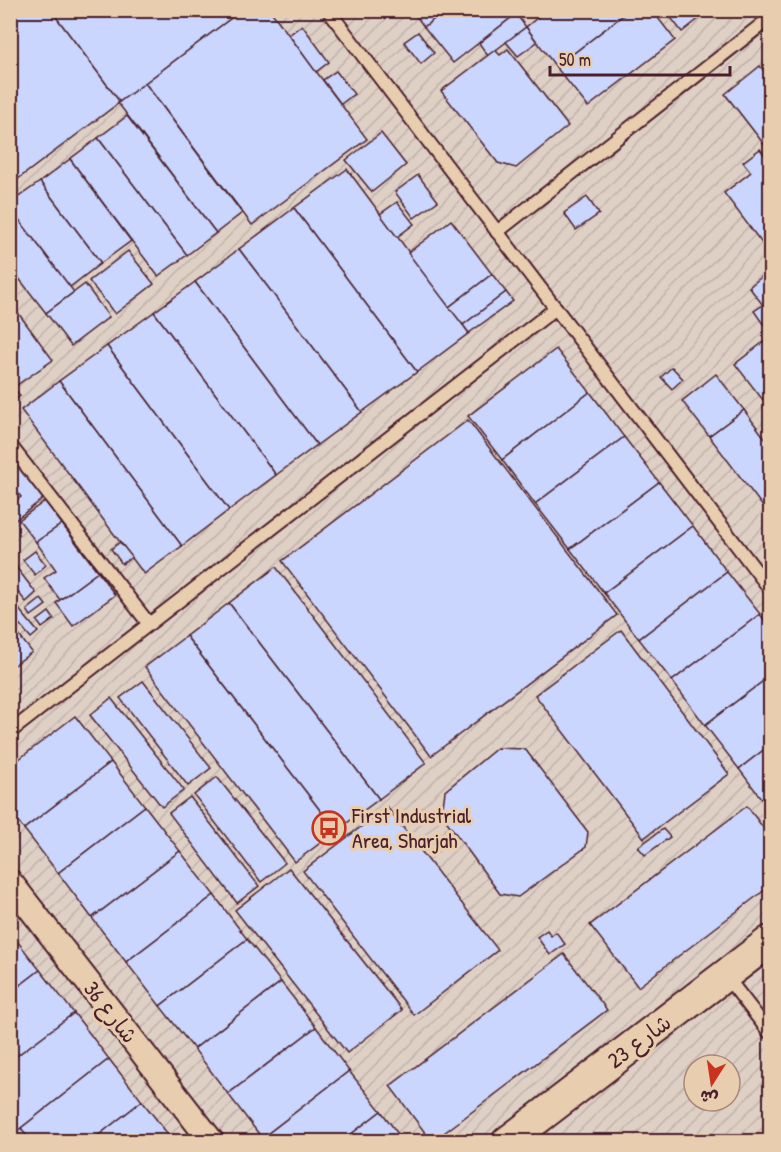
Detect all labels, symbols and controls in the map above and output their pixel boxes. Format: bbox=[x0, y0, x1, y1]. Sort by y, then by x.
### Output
scale bar bbox=[550, 39, 730, 77]
text: 50 m bbox=[559, 47, 591, 72]
place label: First Industrial Area, Sharjah bbox=[351, 800, 471, 855]
bus stop icon: First Industrial Area, Sharjah bbox=[311, 810, 347, 846]
street label: شارع 36 bbox=[76, 975, 145, 1050]
street label: شارع 23 bbox=[601, 1007, 678, 1076]
north arrow bbox=[682, 1053, 742, 1113]
text: ش bbox=[698, 1085, 720, 1110]

